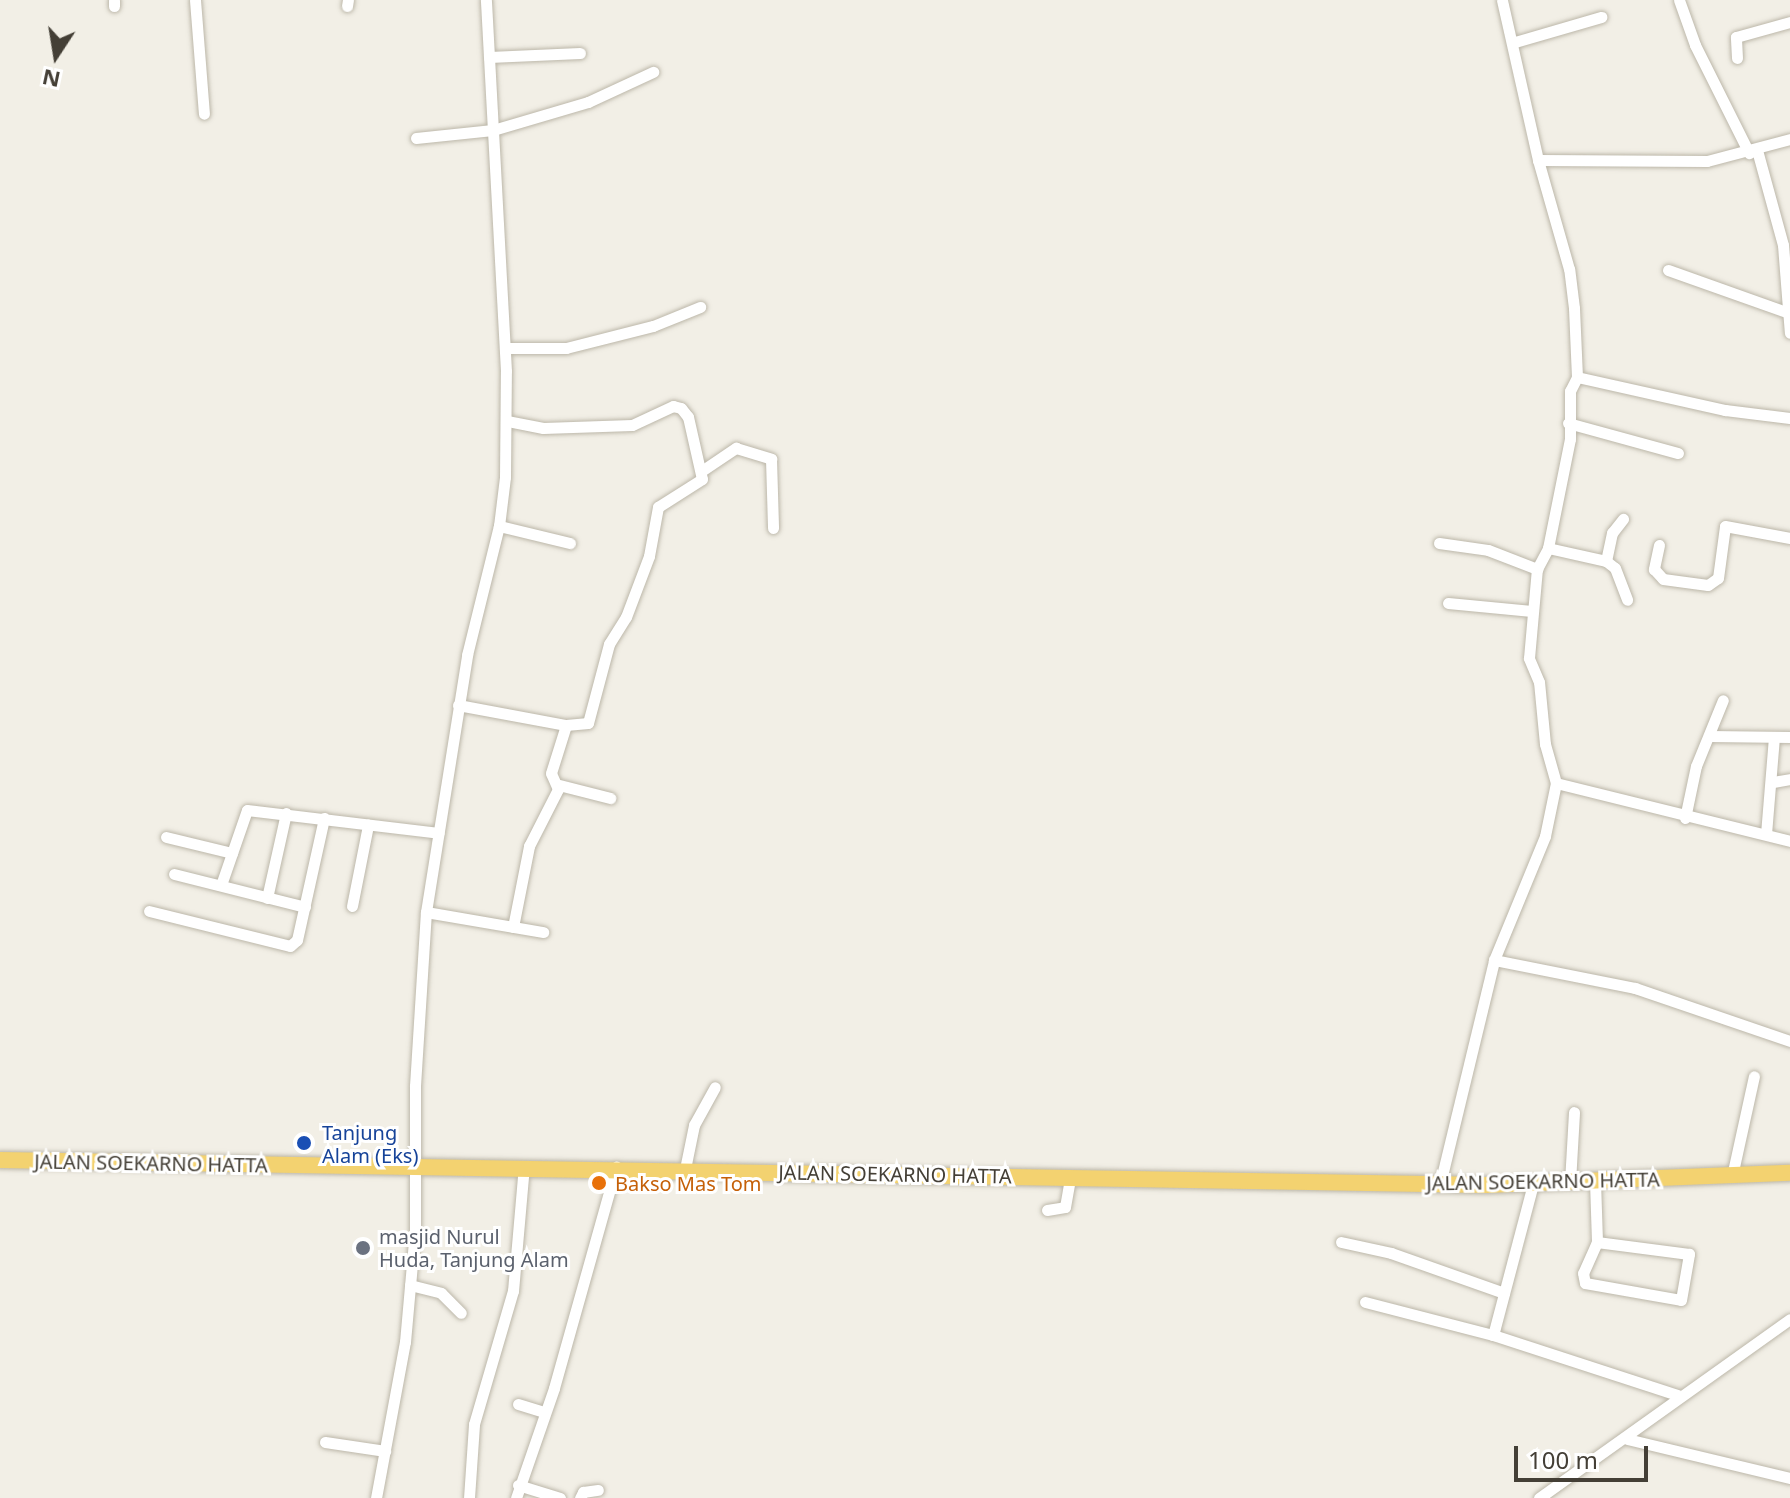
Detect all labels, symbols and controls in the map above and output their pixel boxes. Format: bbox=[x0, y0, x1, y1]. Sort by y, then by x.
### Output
north arrow bbox=[16, 16, 96, 96]
text: N bbox=[39, 63, 63, 96]
place label: Tanjung Alam (Eks) bbox=[322, 1120, 418, 1167]
marker: Tanjung Alam (Eks) bbox=[293, 1132, 315, 1154]
street label: JALAN SOEKARNO HATTA bbox=[34, 1149, 268, 1177]
street label: JALAN SOEKARNO HATTA bbox=[778, 1160, 1012, 1188]
street label: JALAN SOEKARNO HATTA bbox=[1426, 1167, 1660, 1195]
place label: Bakso Mas Tom bbox=[615, 1171, 761, 1195]
marker: Bakso Mas Tom bbox=[590, 1174, 608, 1192]
place label: masjid Nurul Huda, Tanjung Alam bbox=[379, 1224, 569, 1271]
marker: masjid Nurul Huda, Tanjung Alam bbox=[354, 1239, 372, 1257]
scale bar bbox=[1518, 1430, 1652, 1480]
text: 100 m bbox=[1528, 1443, 1598, 1476]

